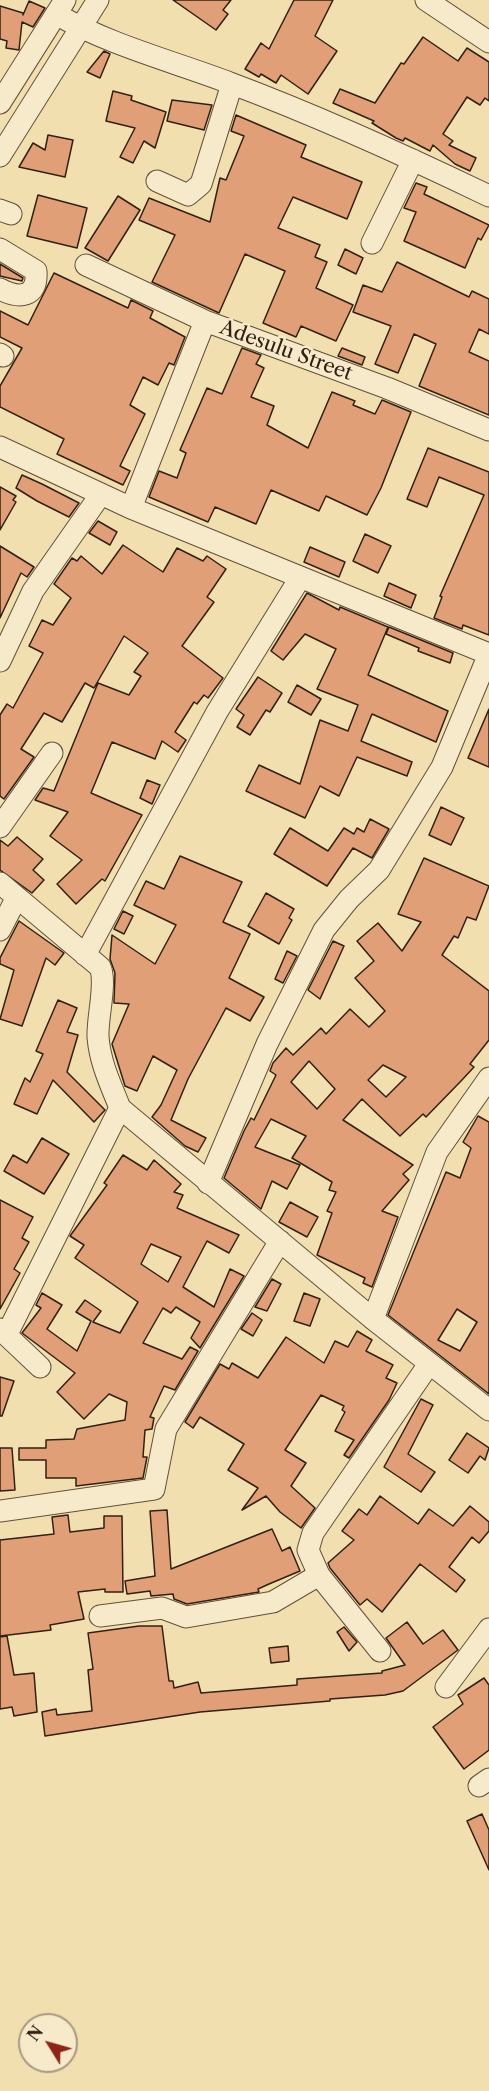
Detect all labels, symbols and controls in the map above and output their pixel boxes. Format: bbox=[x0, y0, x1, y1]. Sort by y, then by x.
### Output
street label: Adesulu Street bbox=[216, 316, 356, 386]
north arrow bbox=[18, 2013, 78, 2073]
text: N bbox=[23, 2022, 47, 2045]

